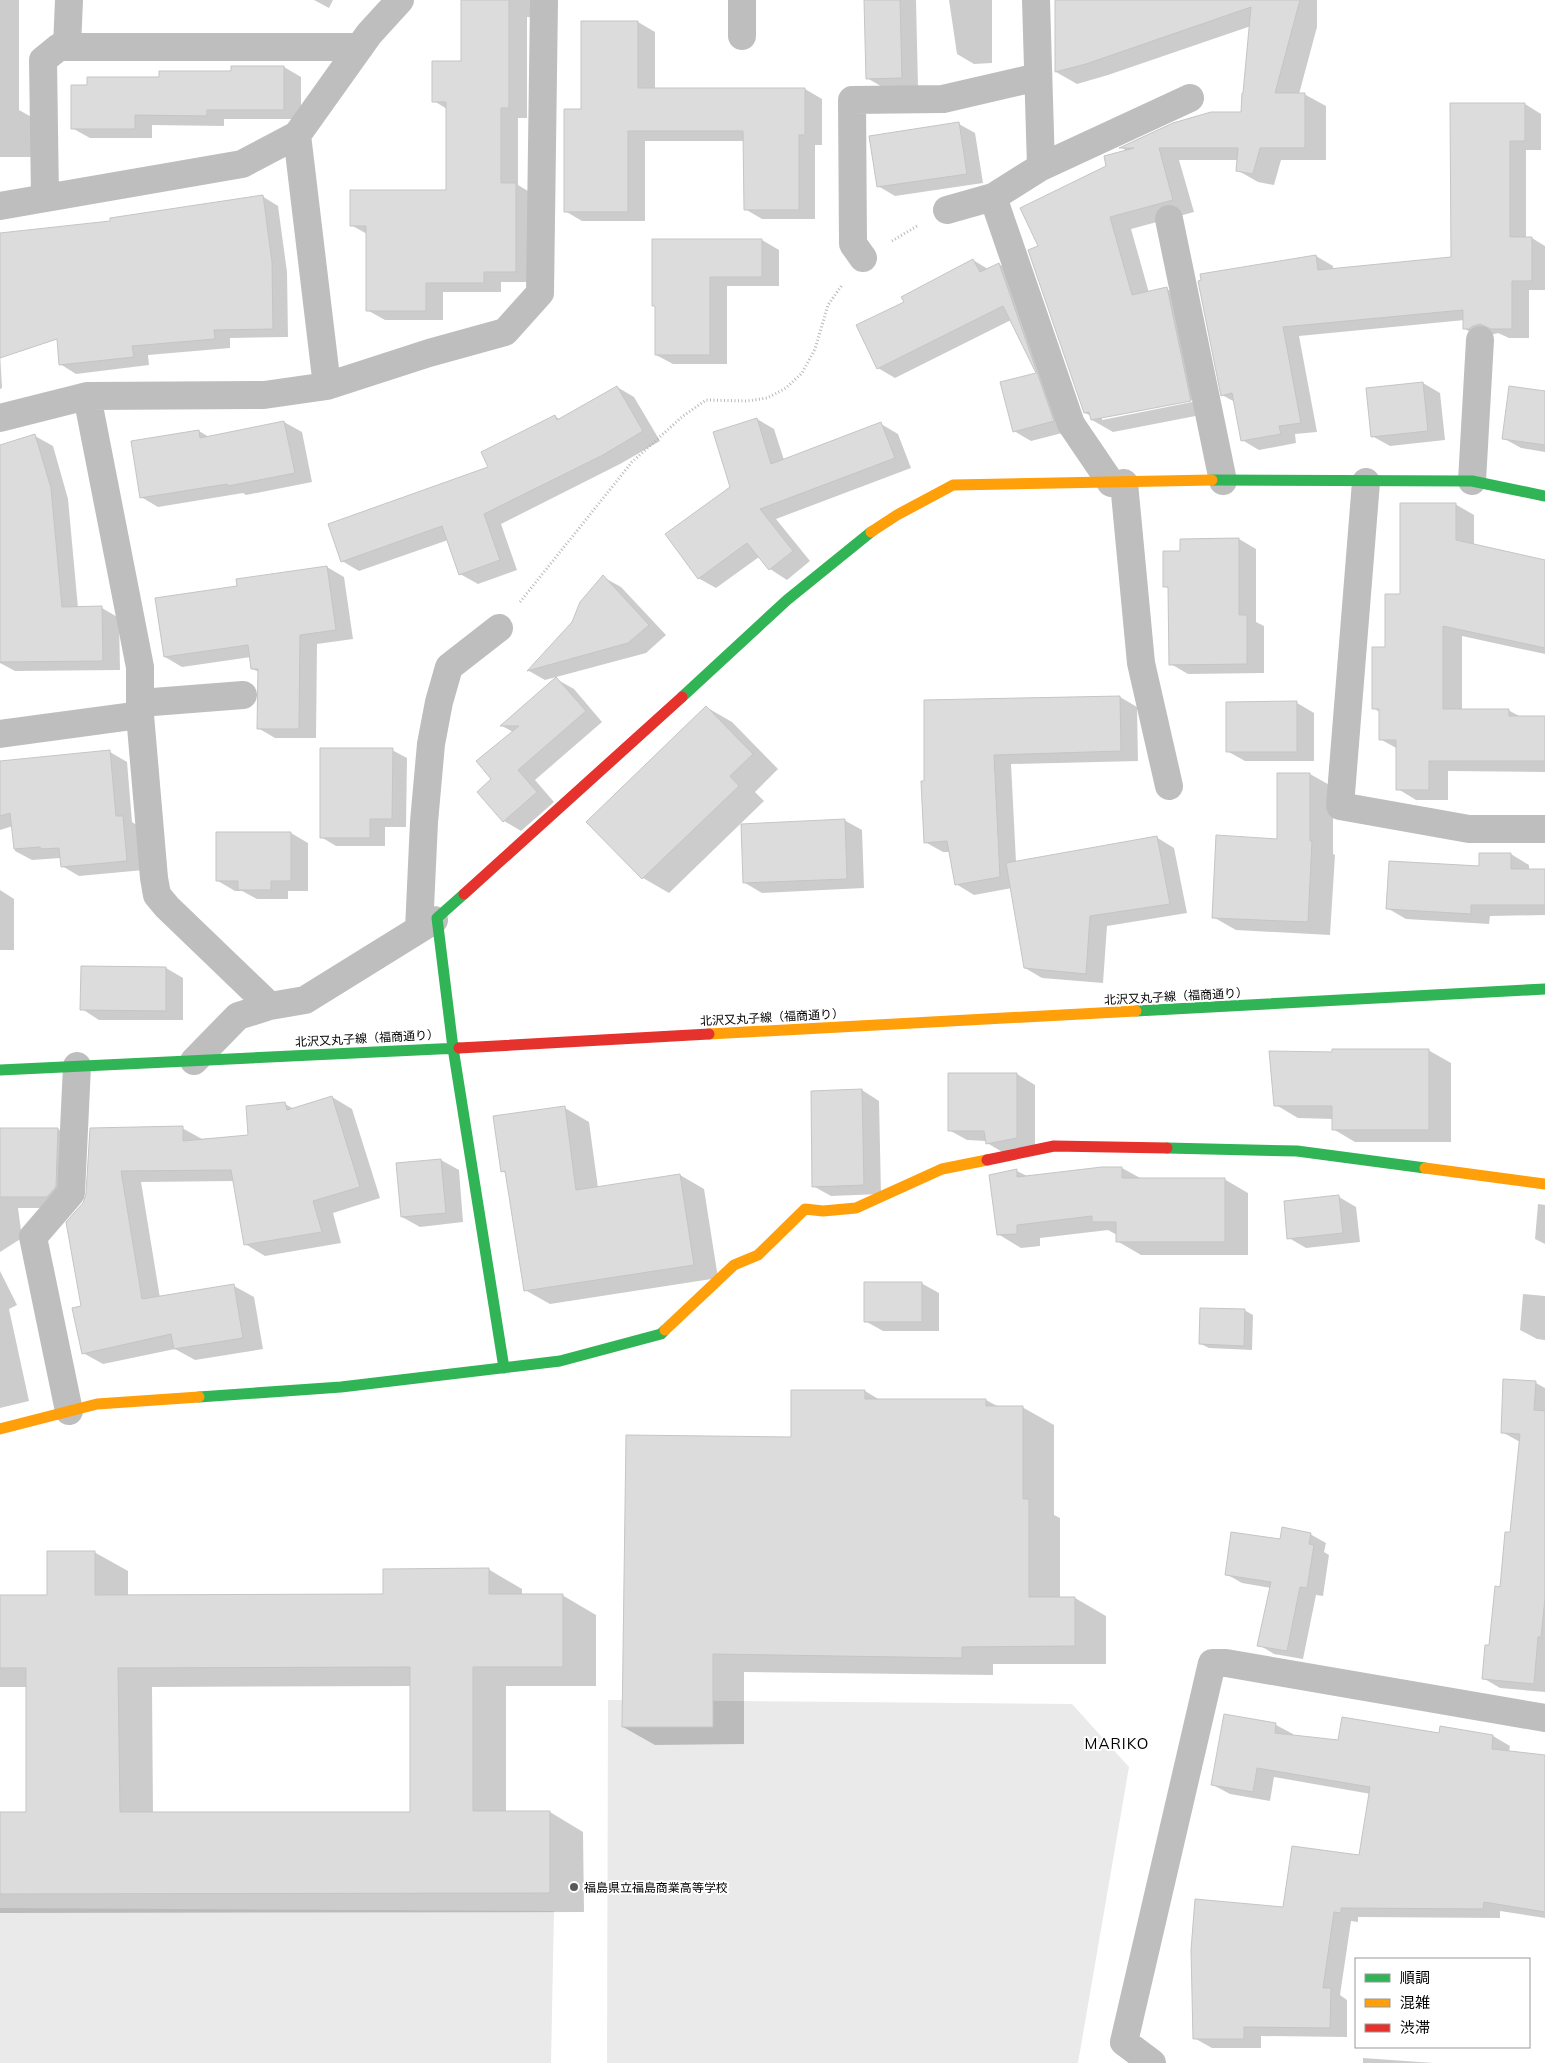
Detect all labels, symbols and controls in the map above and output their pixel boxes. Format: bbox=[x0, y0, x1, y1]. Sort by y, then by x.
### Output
street label: 北沢又丸子線（福商通り） bbox=[1104, 985, 1248, 1007]
street label: 北沢又丸子線（福商通り） bbox=[700, 1006, 844, 1028]
street label: 北沢又丸子線（福商通り） bbox=[295, 1027, 439, 1049]
district label: MARIKO bbox=[1085, 1734, 1149, 1753]
place label: 福島県立福島商業高等学校 bbox=[584, 1880, 728, 1895]
marker: 福島県立福島商業高等学校 bbox=[568, 1881, 580, 1893]
legend bbox=[1355, 1958, 1530, 2048]
text: 順調 bbox=[1400, 1968, 1430, 1987]
text: 混雑 bbox=[1400, 1993, 1430, 2012]
text: 渋滞 bbox=[1400, 2018, 1430, 2037]

